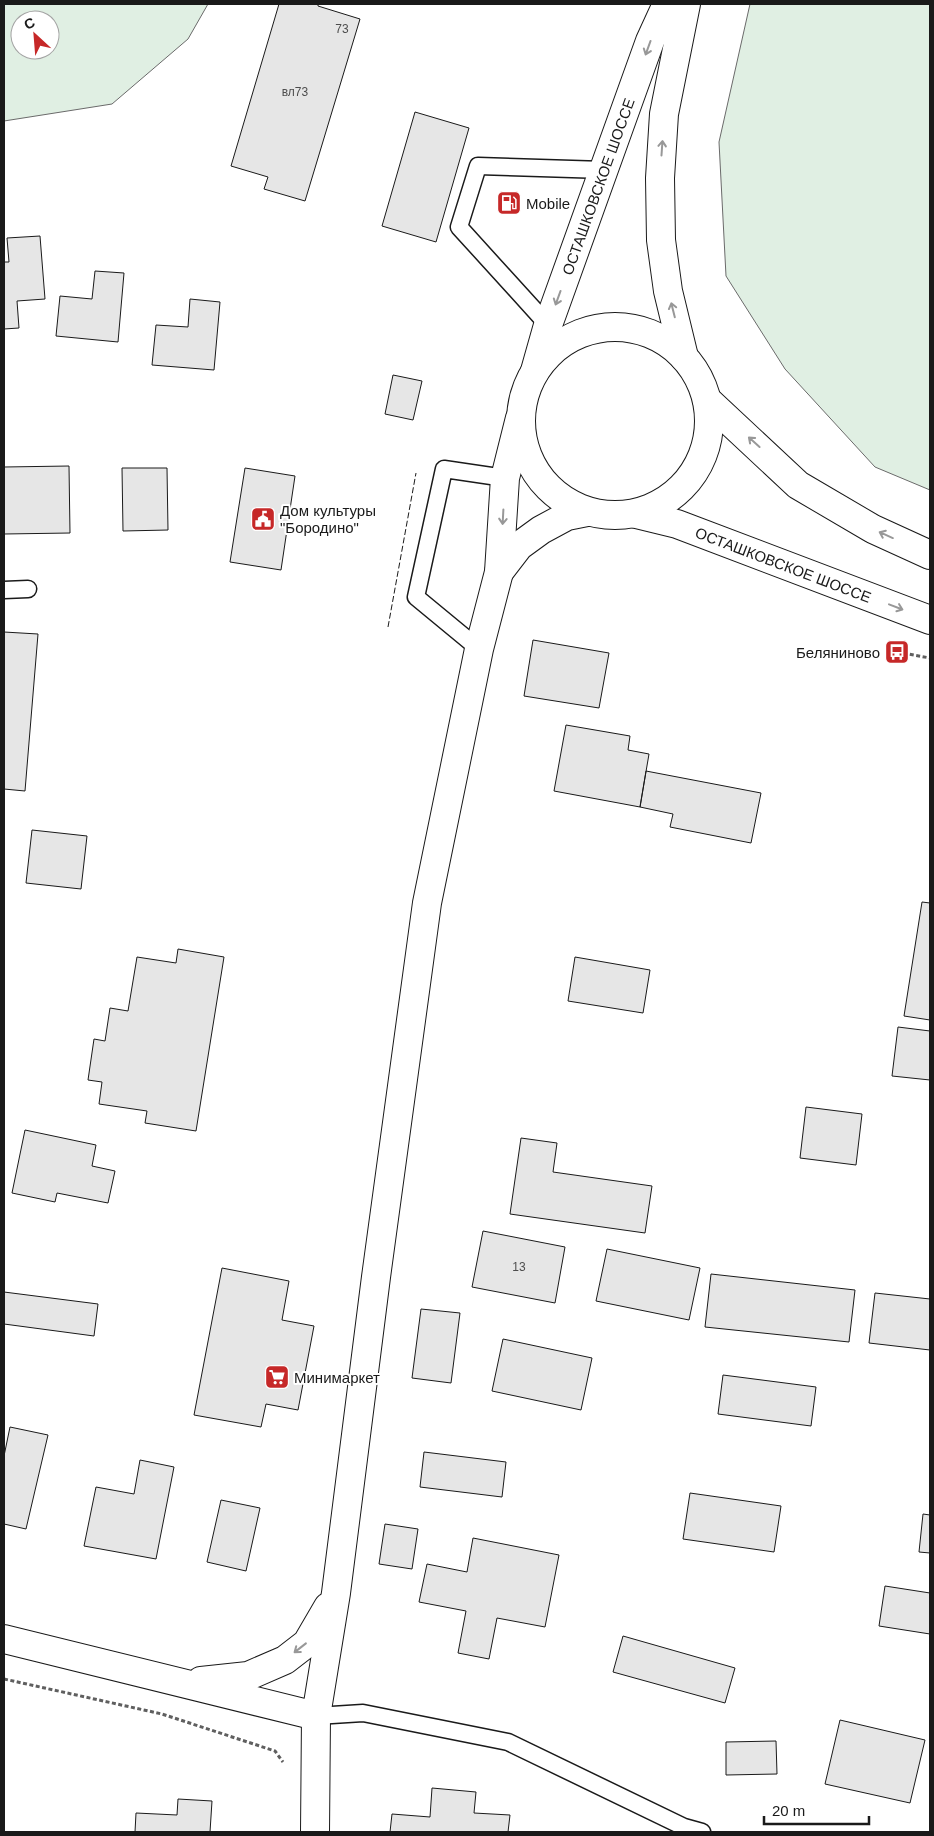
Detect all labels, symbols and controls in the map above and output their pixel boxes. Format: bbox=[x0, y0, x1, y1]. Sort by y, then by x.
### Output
north arrow bbox=[10, 10, 60, 60]
text: С bbox=[21, 14, 37, 33]
house number: 73 bbox=[335, 22, 349, 36]
one-way arrow bbox=[643, 40, 652, 56]
house number: вл73 bbox=[282, 85, 309, 99]
street label: ОСТАШКОВСКОЕ ШОССЕ bbox=[558, 96, 637, 277]
one-way arrow bbox=[658, 141, 667, 157]
fuel station icon: Mobile bbox=[496, 190, 522, 216]
place label: Mobile bbox=[526, 195, 570, 212]
one-way arrow bbox=[553, 290, 562, 305]
one-way arrow bbox=[667, 302, 677, 318]
one-way arrow bbox=[747, 437, 760, 448]
place label: Дом культуры "Бородино" bbox=[280, 502, 376, 536]
public building icon: Дом культуры "Бородино" bbox=[250, 506, 276, 532]
one-way arrow bbox=[498, 509, 507, 525]
street label: ОСТАШКОВСКОЕ ШОССЕ bbox=[693, 523, 874, 605]
one-way arrow bbox=[879, 530, 894, 539]
one-way arrow bbox=[887, 603, 903, 612]
bus stop icon: Беляниново bbox=[884, 639, 910, 665]
place label: Беляниново bbox=[796, 644, 880, 661]
house number: 13 bbox=[512, 1260, 526, 1274]
supermarket icon: Минимаркет bbox=[264, 1364, 290, 1390]
place label: Минимаркет bbox=[294, 1369, 380, 1386]
one-way arrow bbox=[294, 1643, 307, 1654]
scale bar bbox=[764, 1794, 869, 1826]
text: 20 m bbox=[772, 1802, 805, 1819]

